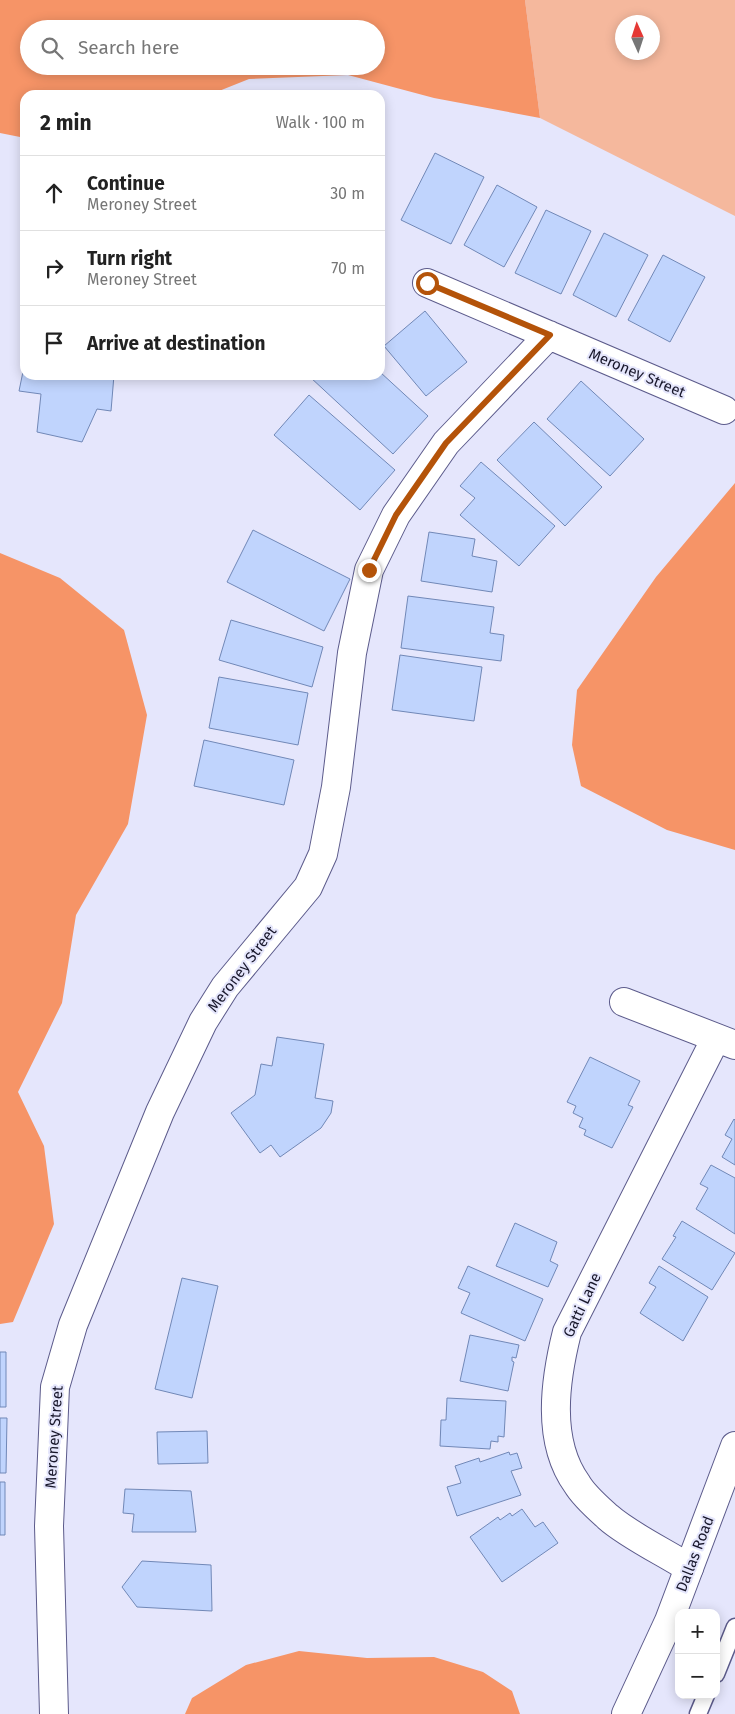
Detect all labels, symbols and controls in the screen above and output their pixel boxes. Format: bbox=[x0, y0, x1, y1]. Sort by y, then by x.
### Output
north arrow bbox=[615, 15, 660, 60]
search box bbox=[20, 20, 385, 75]
icon: search bbox=[38, 34, 66, 62]
text: Search here bbox=[78, 36, 179, 59]
text: 2 min bbox=[40, 110, 92, 136]
text: Walk · 100 m bbox=[276, 113, 365, 132]
text: Continue bbox=[87, 172, 165, 195]
icon: ahead bbox=[40, 179, 68, 207]
text: 30 m bbox=[330, 184, 365, 203]
text: Meroney Street bbox=[87, 195, 197, 214]
text: Turn right bbox=[87, 247, 172, 270]
icon: right bbox=[40, 254, 68, 282]
text: 70 m bbox=[331, 259, 365, 278]
text: Meroney Street bbox=[87, 270, 197, 289]
route start bbox=[416, 272, 439, 295]
icon: arrive bbox=[40, 329, 68, 357]
text: Arrive at destination bbox=[87, 332, 266, 355]
street label: Meroney Street bbox=[586, 345, 688, 402]
route end bbox=[358, 559, 381, 582]
street label: Meroney Street bbox=[204, 922, 281, 1016]
street label: Gatti Lane bbox=[559, 1270, 605, 1340]
street label: Meroney Street bbox=[41, 1384, 67, 1489]
street label: Dallas Road bbox=[672, 1514, 718, 1594]
map controls bbox=[675, 1609, 720, 1699]
button: + bbox=[675, 1609, 720, 1654]
button: − bbox=[675, 1654, 720, 1699]

